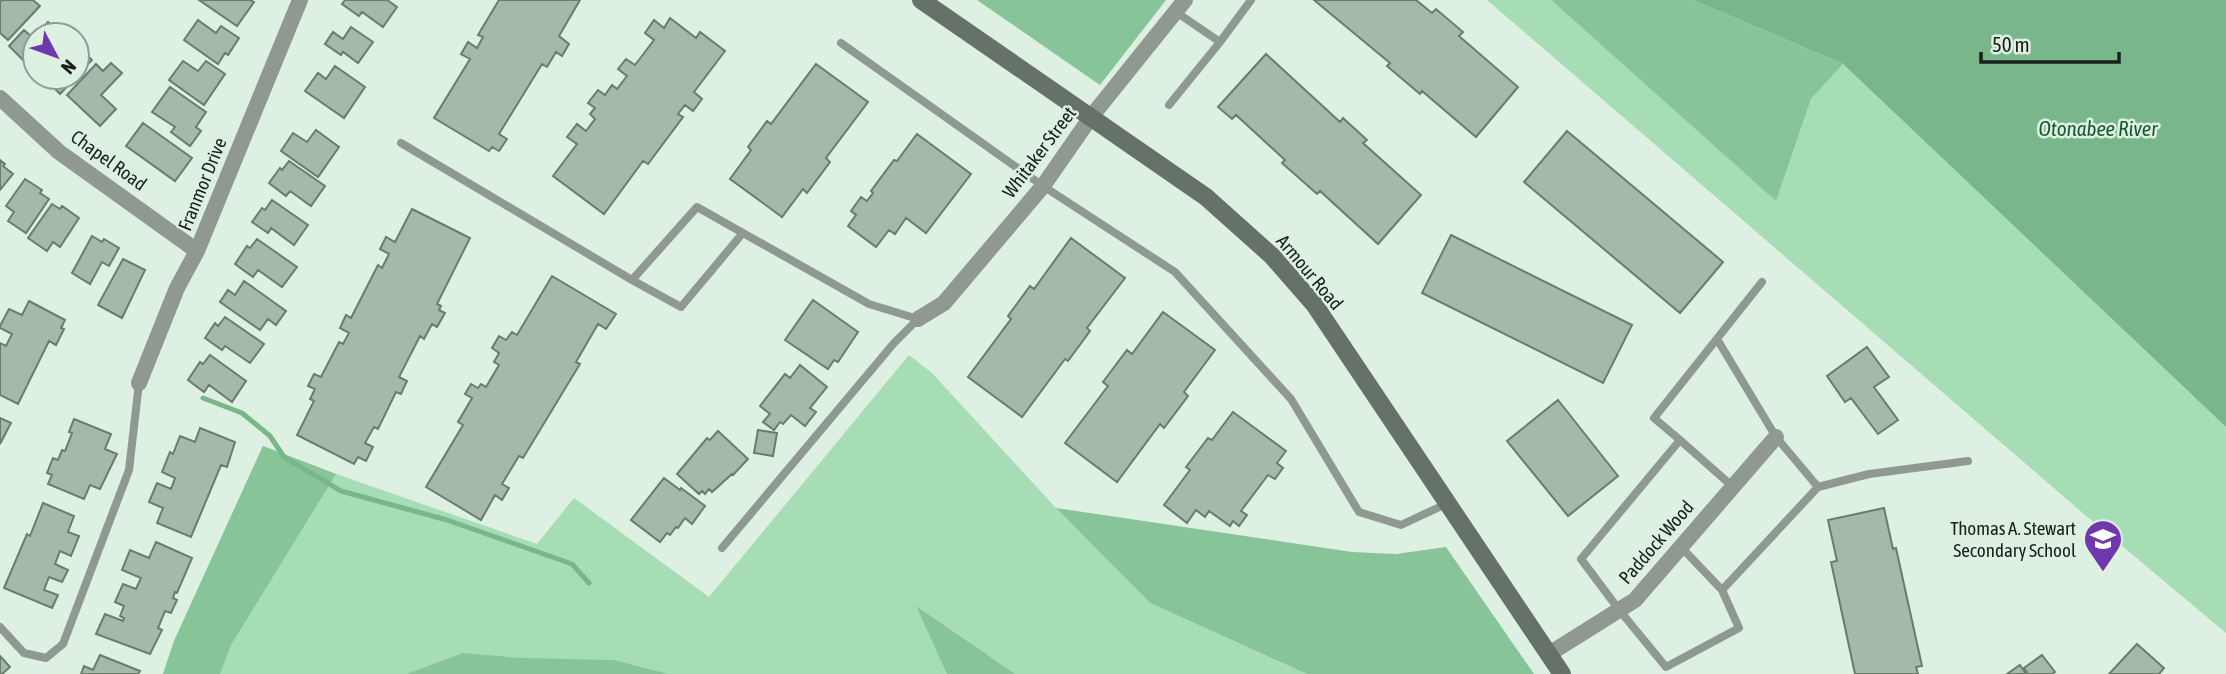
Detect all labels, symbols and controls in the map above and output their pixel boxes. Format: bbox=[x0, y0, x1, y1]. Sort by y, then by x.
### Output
north arrow bbox=[21, 21, 91, 91]
scale bar bbox=[1981, 21, 2119, 65]
text: 50 m bbox=[1992, 32, 2030, 56]
text: N bbox=[57, 56, 81, 79]
street label: Whitaker Street bbox=[998, 102, 1080, 202]
water label: Otonabee River bbox=[2039, 116, 2158, 140]
street label: Chapel Road bbox=[67, 125, 151, 195]
street label: Franmor Drive bbox=[173, 134, 231, 234]
street label: Armour Road bbox=[1272, 230, 1348, 314]
street label: Paddock Wood bbox=[1614, 496, 1698, 588]
place label: Thomas A. Stewart Secondary School bbox=[1950, 517, 2076, 561]
school or university icon: Thomas A. Stewart Secondary School bbox=[2082, 518, 2124, 573]

